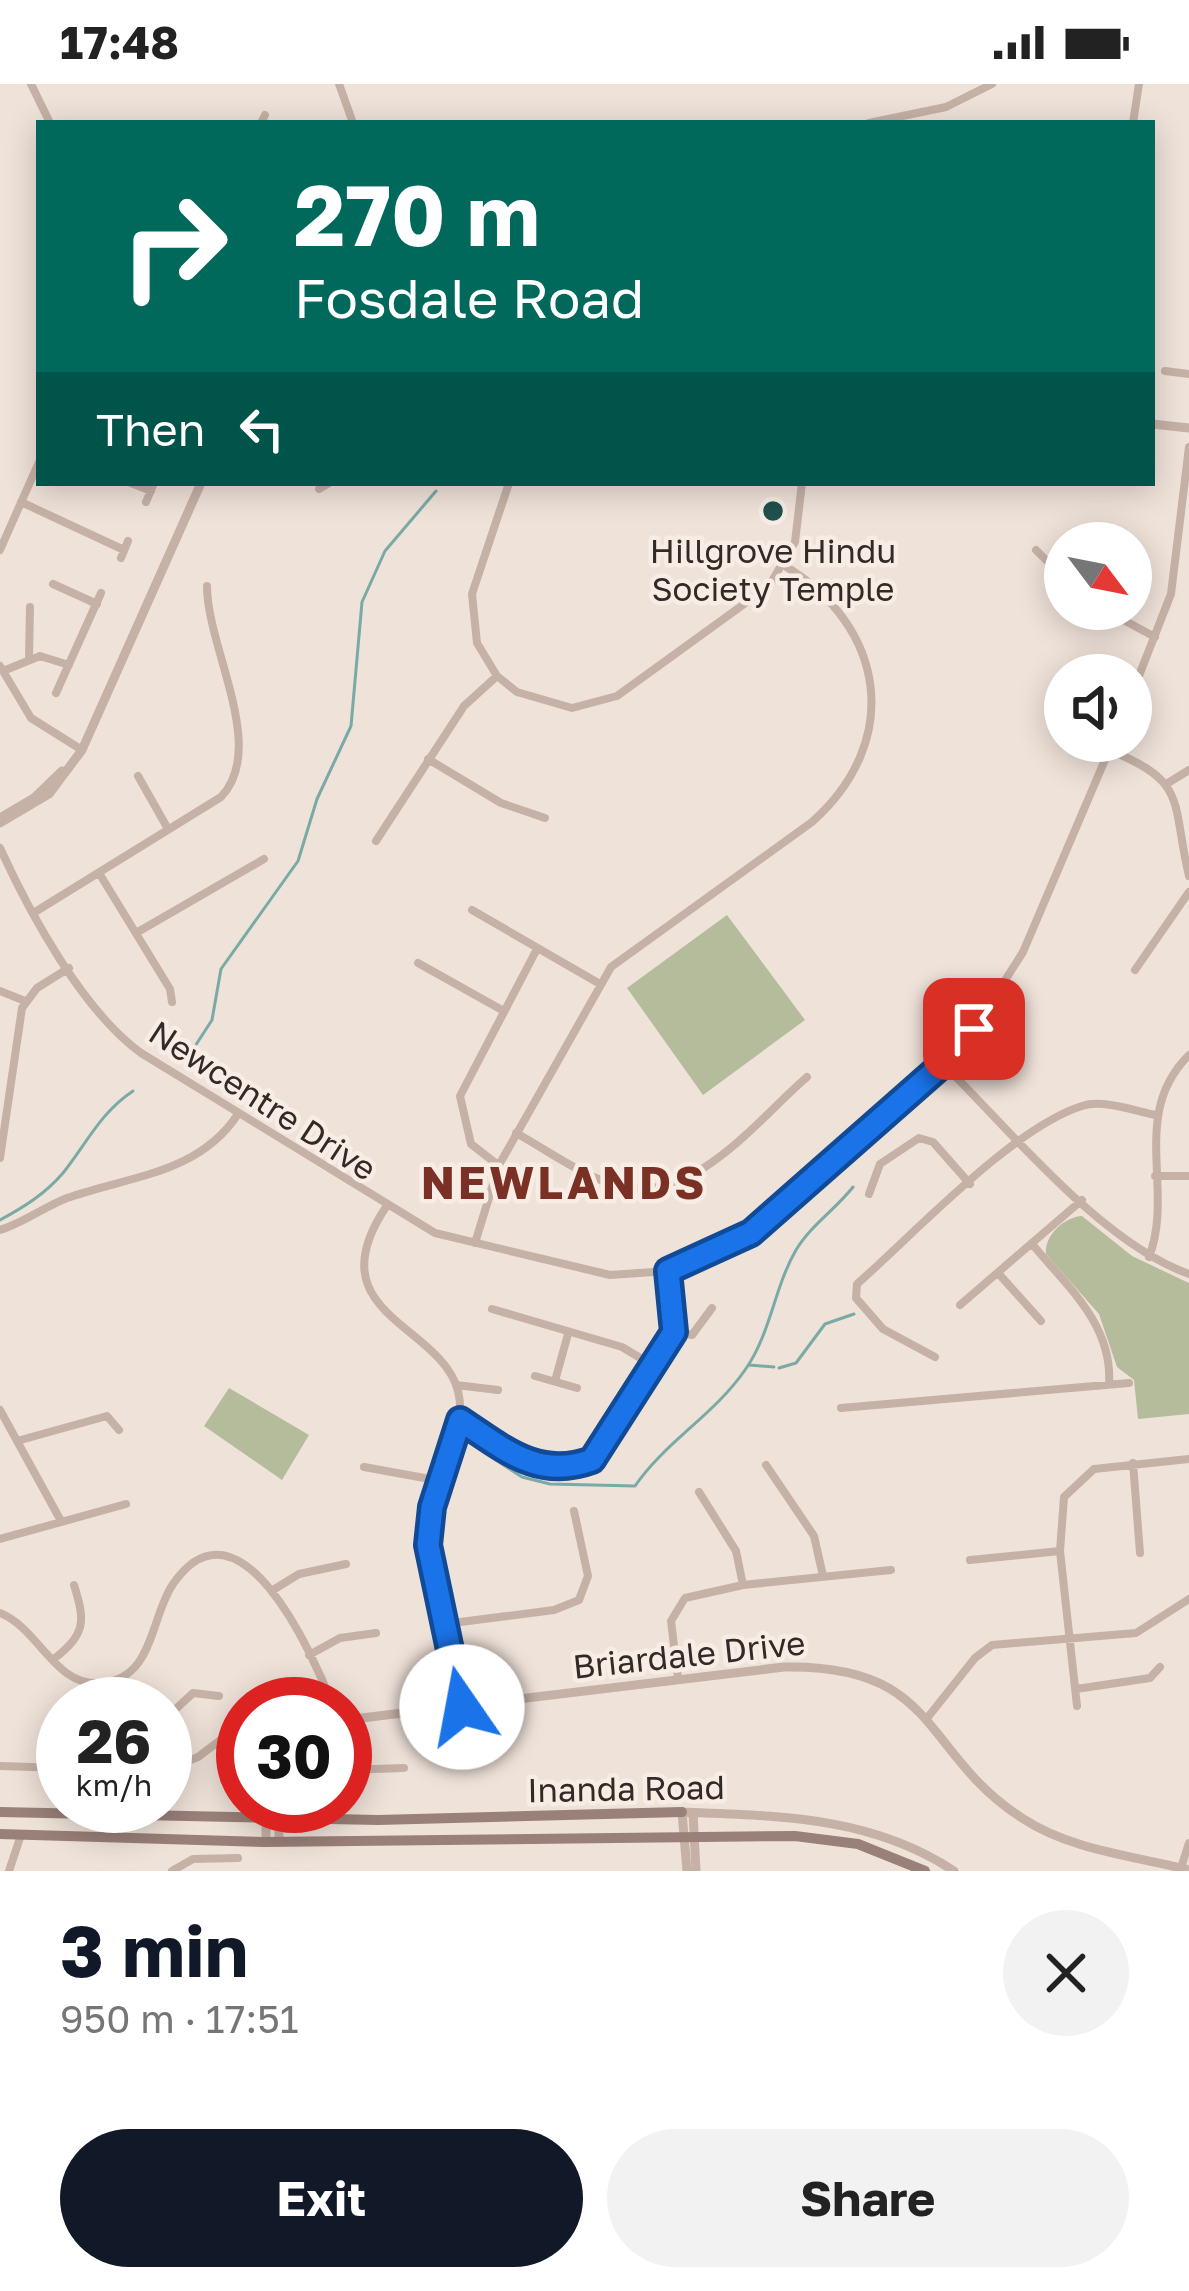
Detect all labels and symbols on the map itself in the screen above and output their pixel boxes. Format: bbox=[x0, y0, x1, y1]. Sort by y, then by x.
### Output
marker: Hillgrove Hindu Society Temple bbox=[760, 498, 786, 524]
north arrow bbox=[1044, 522, 1152, 630]
place label: Hillgrove Hindu Society Temple bbox=[650, 531, 896, 608]
pin bbox=[923, 978, 1025, 1080]
street label: Newcentre Drive bbox=[142, 1012, 384, 1188]
district label: NEWLANDS bbox=[421, 1155, 707, 1209]
street label: Briardale Drive bbox=[571, 1622, 807, 1686]
position arrow bbox=[399, 1644, 525, 1770]
speed limit sign: 30 bbox=[216, 1677, 372, 1833]
street label: Inanda Road bbox=[527, 1767, 725, 1809]

